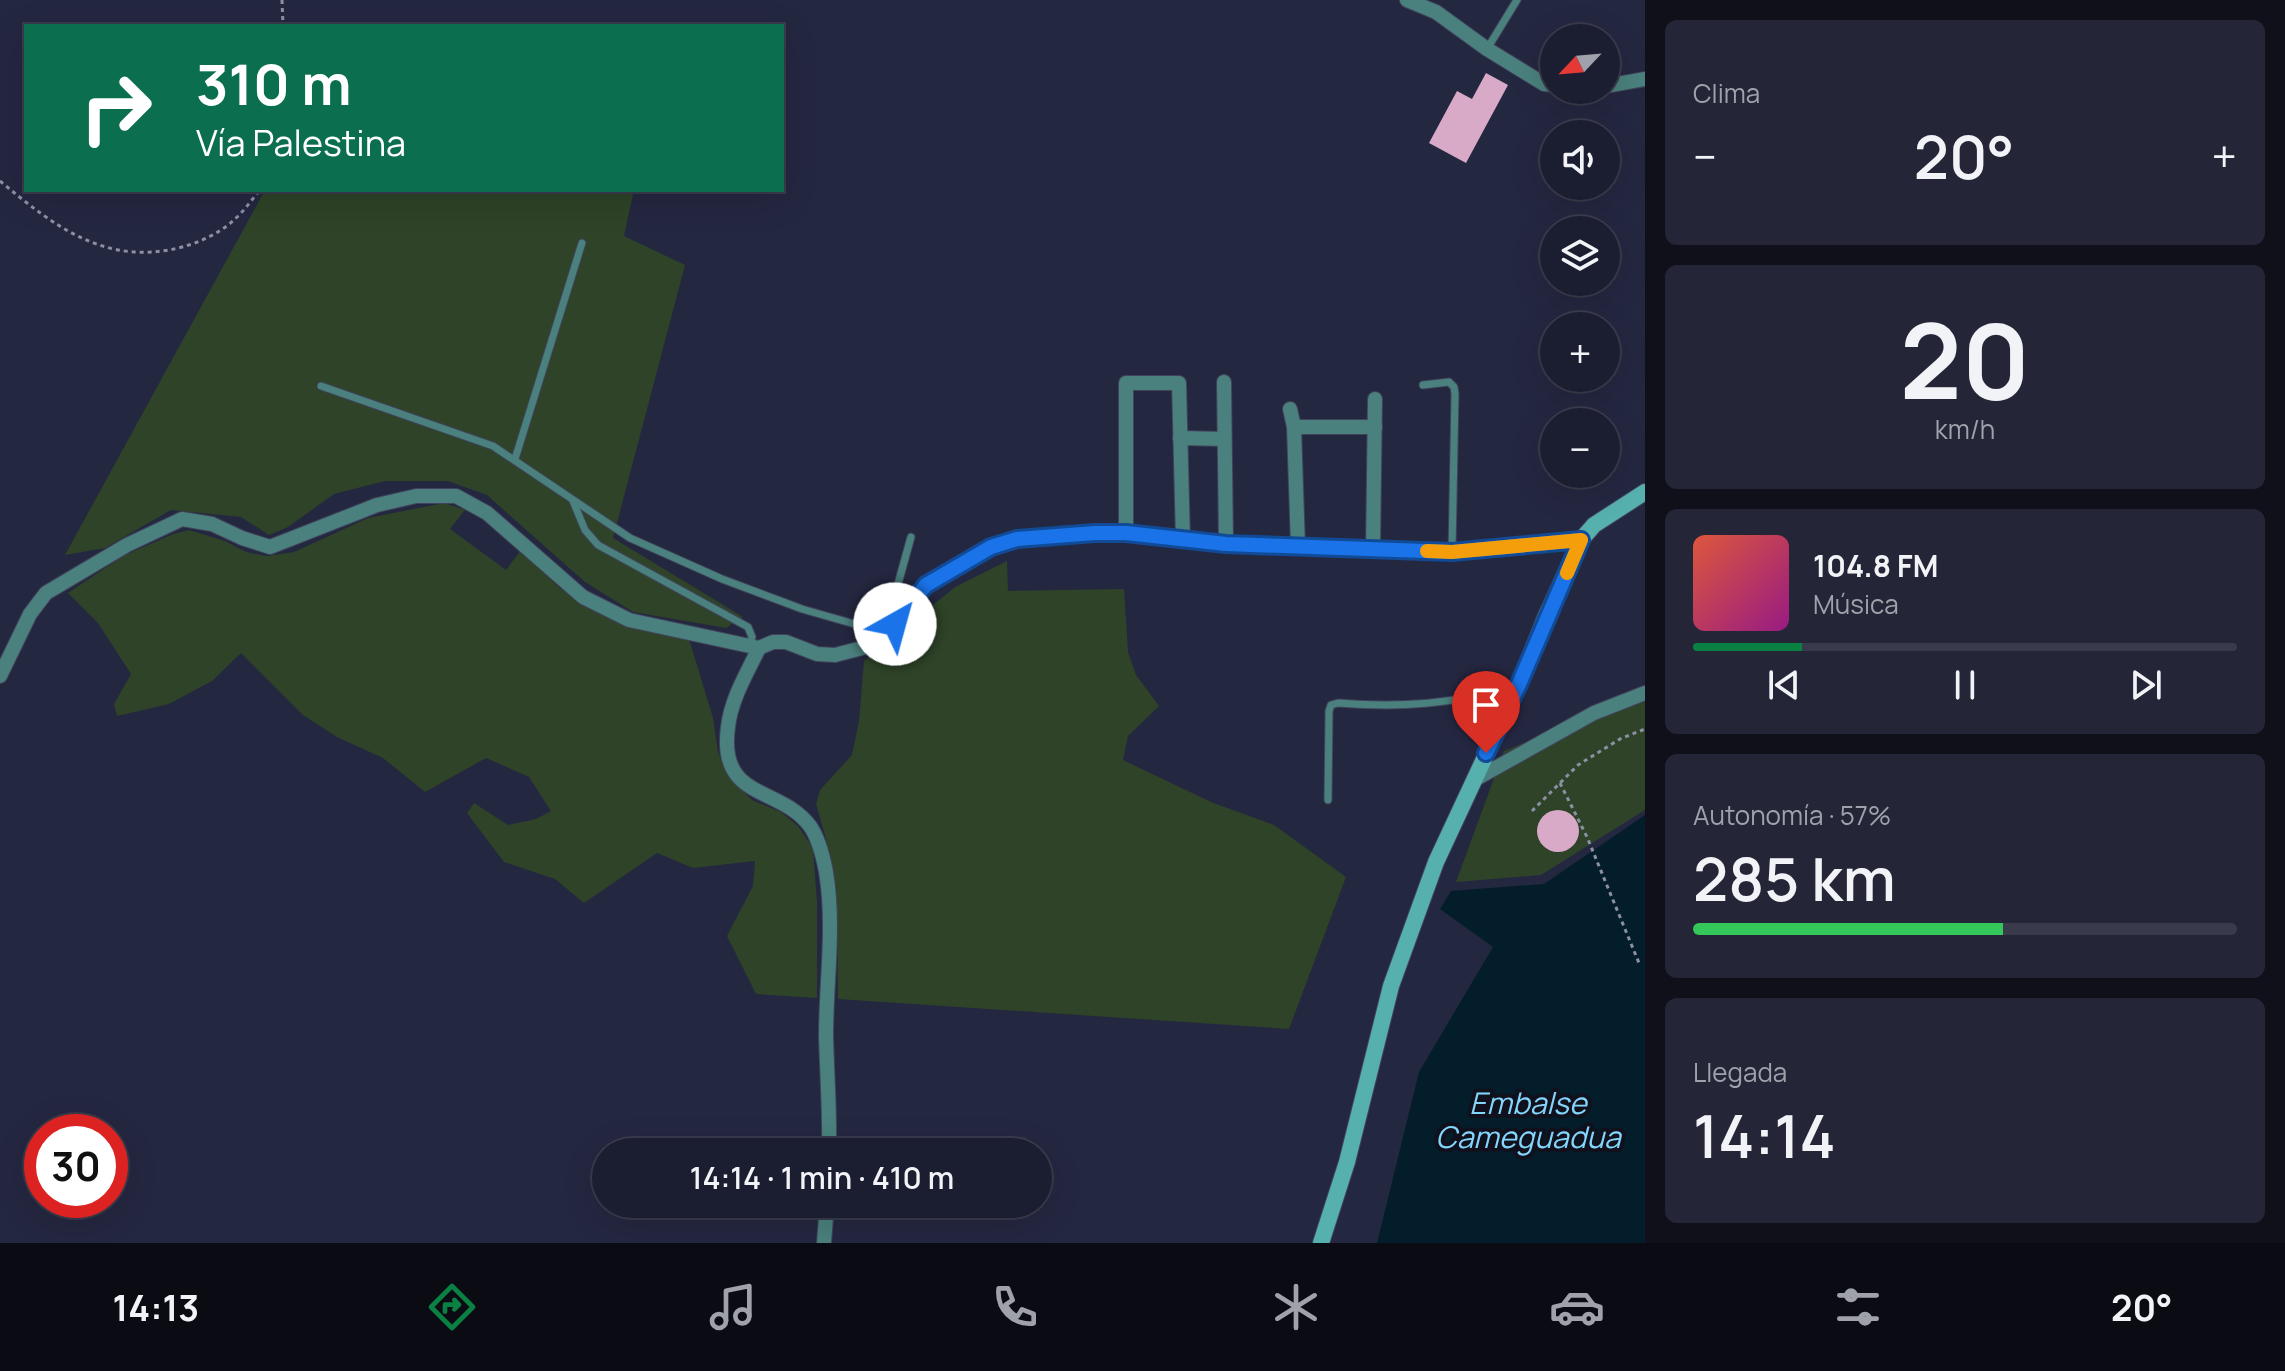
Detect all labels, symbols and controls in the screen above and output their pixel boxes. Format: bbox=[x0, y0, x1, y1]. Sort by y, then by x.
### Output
north arrow bbox=[1540, 24, 1620, 104]
map controls bbox=[1540, 24, 1620, 488]
text: 310 m bbox=[196, 45, 352, 122]
icon: right bbox=[64, 56, 168, 160]
text: Clima bbox=[1693, 75, 1760, 111]
text: 20° bbox=[1914, 115, 2015, 197]
text: Vía Palestina bbox=[196, 118, 406, 167]
button: sound bbox=[1540, 120, 1620, 200]
text: − bbox=[1693, 126, 1717, 186]
text: + bbox=[2212, 126, 2237, 186]
button: layers bbox=[1540, 216, 1620, 296]
text: 20 bbox=[1900, 288, 2030, 430]
button: + bbox=[1540, 312, 1620, 392]
button: − bbox=[1540, 408, 1620, 488]
text: km/h bbox=[1935, 411, 1995, 447]
text: 104.8 FM bbox=[1813, 545, 1938, 586]
position arrow bbox=[853, 582, 937, 666]
text: Música bbox=[1813, 586, 1899, 622]
icon: previous bbox=[1762, 663, 1806, 707]
icon: pause bbox=[1943, 663, 1987, 707]
icon: next bbox=[2124, 663, 2168, 707]
pin bbox=[1452, 671, 1520, 753]
icon: arrive bbox=[1464, 683, 1508, 727]
text: Autonomía · 57% bbox=[1693, 797, 1891, 833]
text: 285 km bbox=[1693, 837, 1896, 919]
text: Llegada bbox=[1693, 1054, 1787, 1090]
water label: Embalse Cameguadua bbox=[1435, 1082, 1622, 1157]
text: 14:14 bbox=[1693, 1094, 1836, 1176]
speed limit sign: 30 bbox=[24, 1114, 128, 1218]
text: 14:14 · 1 min · 410 m bbox=[690, 1157, 954, 1198]
icon: directions bbox=[424, 1279, 480, 1335]
icon: music bbox=[705, 1279, 761, 1335]
icon: phone bbox=[987, 1279, 1043, 1335]
icon: climate bbox=[1268, 1279, 1324, 1335]
icon: car bbox=[1549, 1279, 1605, 1335]
icon: filters bbox=[1830, 1279, 1886, 1335]
text: 14:13 bbox=[113, 1283, 199, 1332]
text: 20° bbox=[2111, 1283, 2172, 1332]

